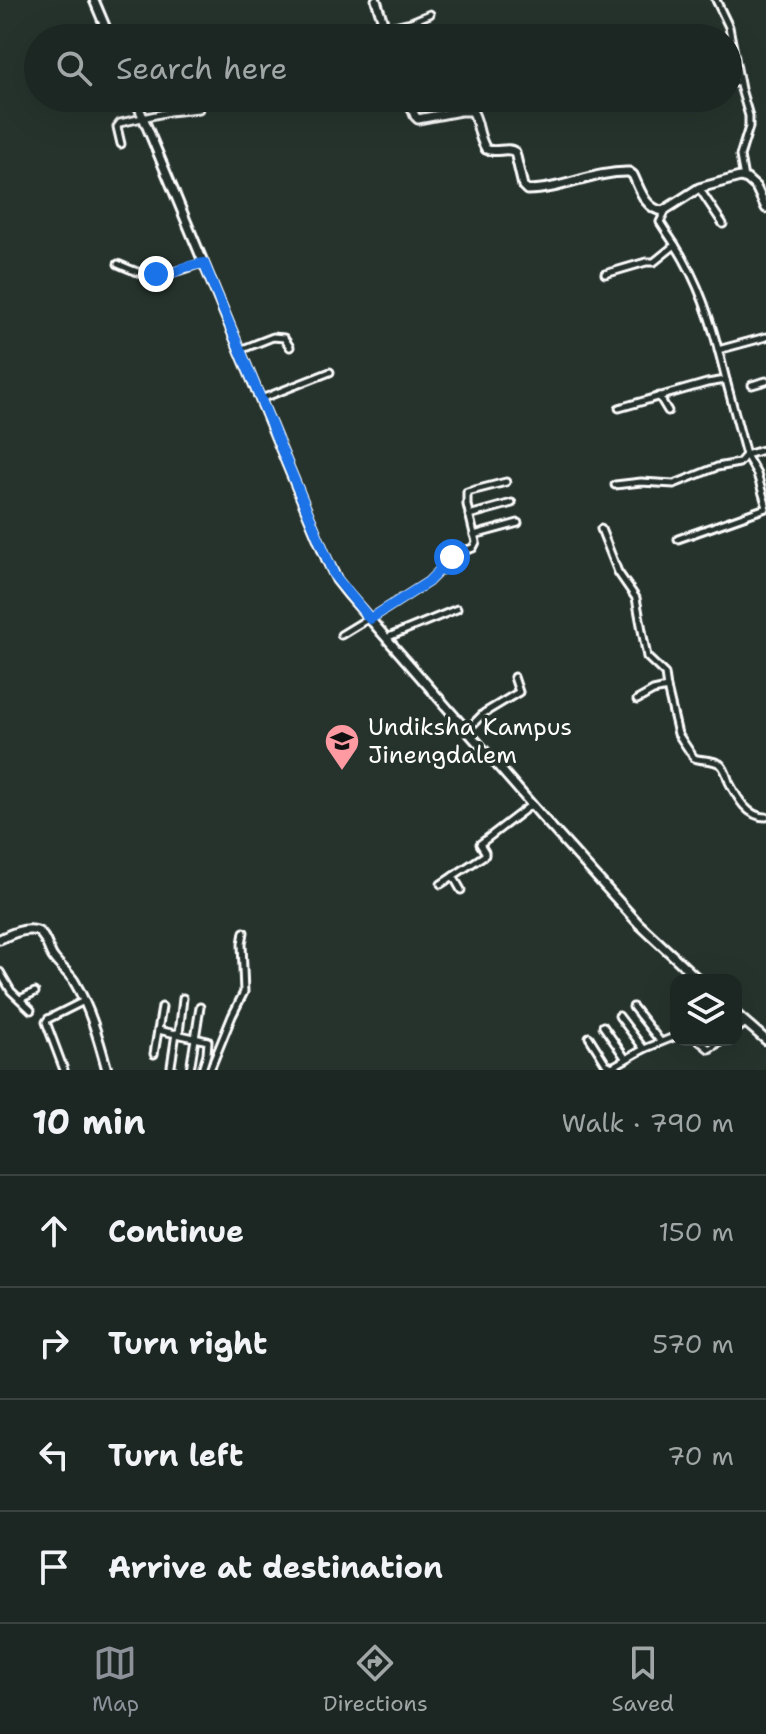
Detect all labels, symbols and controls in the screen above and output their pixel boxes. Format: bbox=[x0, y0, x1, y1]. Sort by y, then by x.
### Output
search box bbox=[24, 24, 742, 112]
icon: search bbox=[52, 46, 96, 90]
text: Search here bbox=[116, 48, 287, 89]
route end bbox=[138, 256, 174, 292]
route start bbox=[434, 539, 470, 575]
place label: Undiksha Kampus Jinengdalem bbox=[368, 711, 572, 771]
school or university icon: Undiksha Kampus Jinengdalem bbox=[323, 722, 361, 772]
map controls bbox=[670, 974, 742, 1046]
button: layers bbox=[670, 974, 742, 1046]
text: 10 min bbox=[32, 1099, 146, 1145]
text: Walk · 790 m bbox=[562, 1105, 734, 1140]
icon: ahead bbox=[32, 1209, 76, 1253]
text: Continue bbox=[108, 1211, 244, 1252]
text: 150 m bbox=[658, 1214, 734, 1249]
icon: right bbox=[32, 1321, 76, 1365]
text: Turn right bbox=[108, 1323, 267, 1364]
text: 570 m bbox=[652, 1326, 734, 1361]
icon: left bbox=[32, 1433, 76, 1477]
text: Turn left bbox=[108, 1435, 243, 1476]
text: 70 m bbox=[667, 1438, 734, 1473]
icon: arrive bbox=[32, 1545, 76, 1589]
text: Arrive at destination bbox=[108, 1547, 443, 1588]
tab: Map bbox=[92, 1641, 139, 1718]
tab: Directions bbox=[323, 1641, 428, 1718]
tab: Saved bbox=[612, 1641, 674, 1718]

